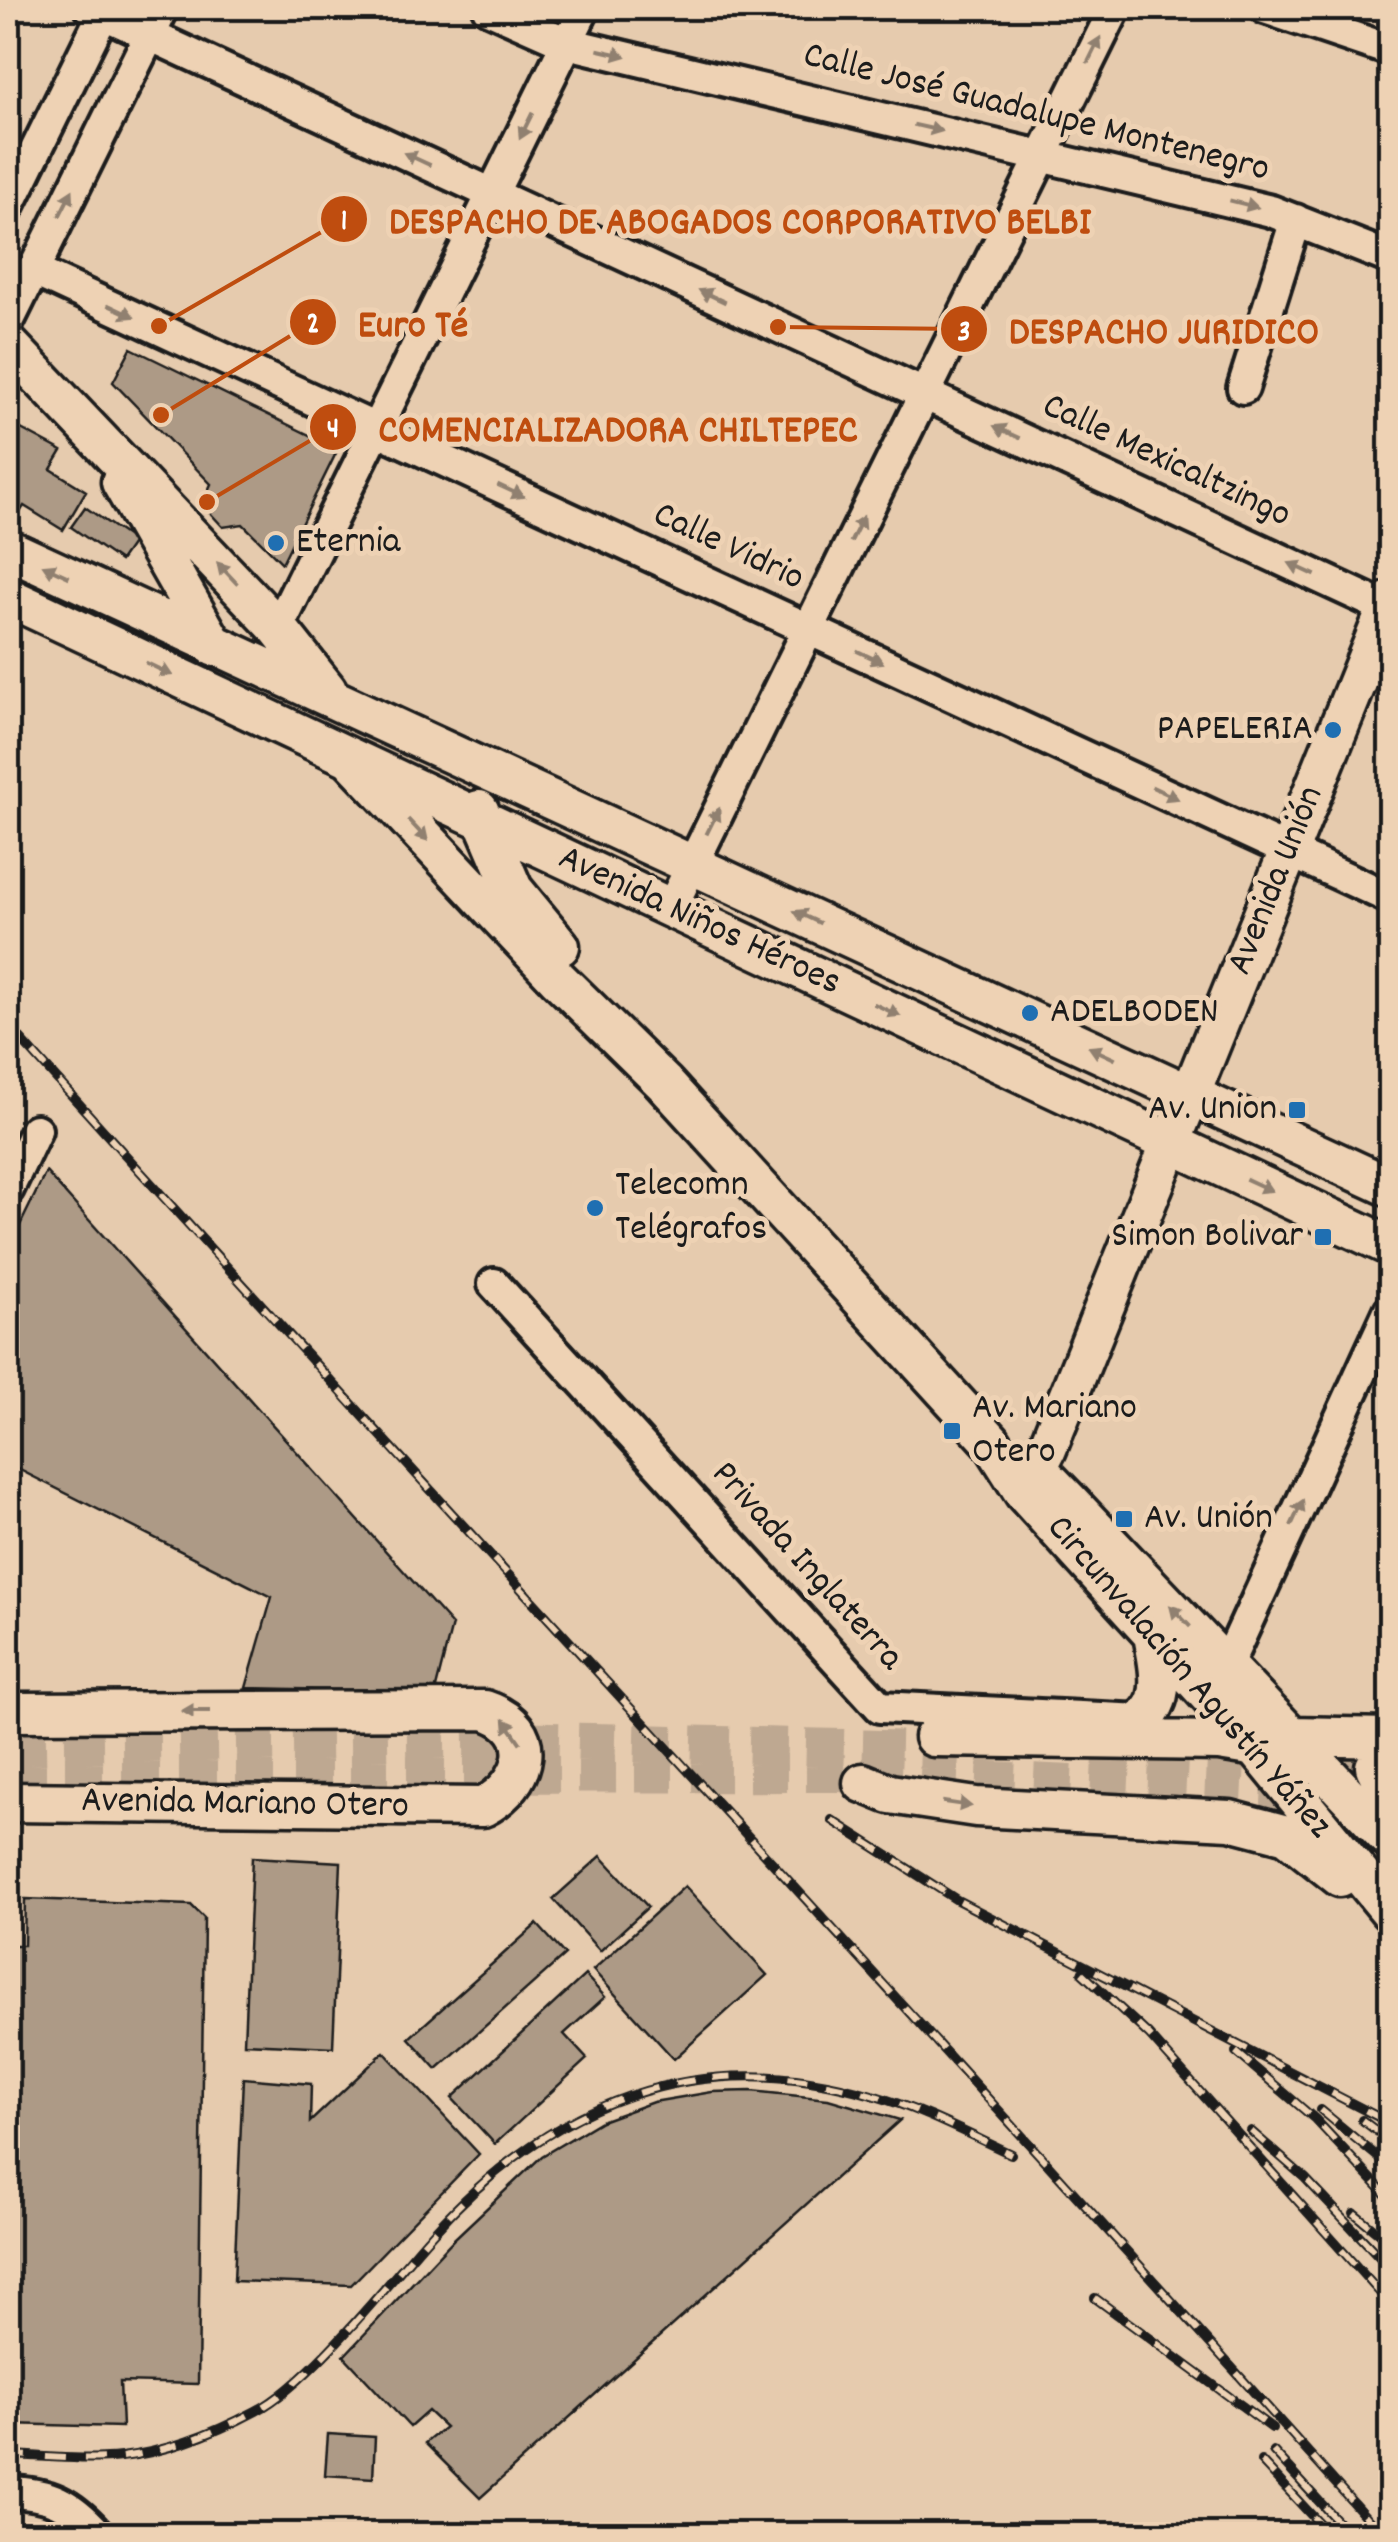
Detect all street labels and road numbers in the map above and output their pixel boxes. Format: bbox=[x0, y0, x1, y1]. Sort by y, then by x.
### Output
street label: Calle José Guadalupe Montenegro bbox=[797, 29, 1275, 199]
street label: Calle Mexicaltzingo bbox=[1033, 380, 1299, 544]
street label: Calle Vidrio bbox=[643, 489, 813, 607]
street label: Avenida Unión bbox=[1214, 778, 1340, 984]
street label: Avenida Niños Héroes bbox=[548, 832, 850, 1012]
street label: Privada Inglaterra bbox=[697, 1450, 916, 1685]
street label: Circunvalación Agustín Yáñez bbox=[1032, 1504, 1344, 1852]
street label: Avenida Mariano Otero bbox=[81, 1775, 409, 1835]

